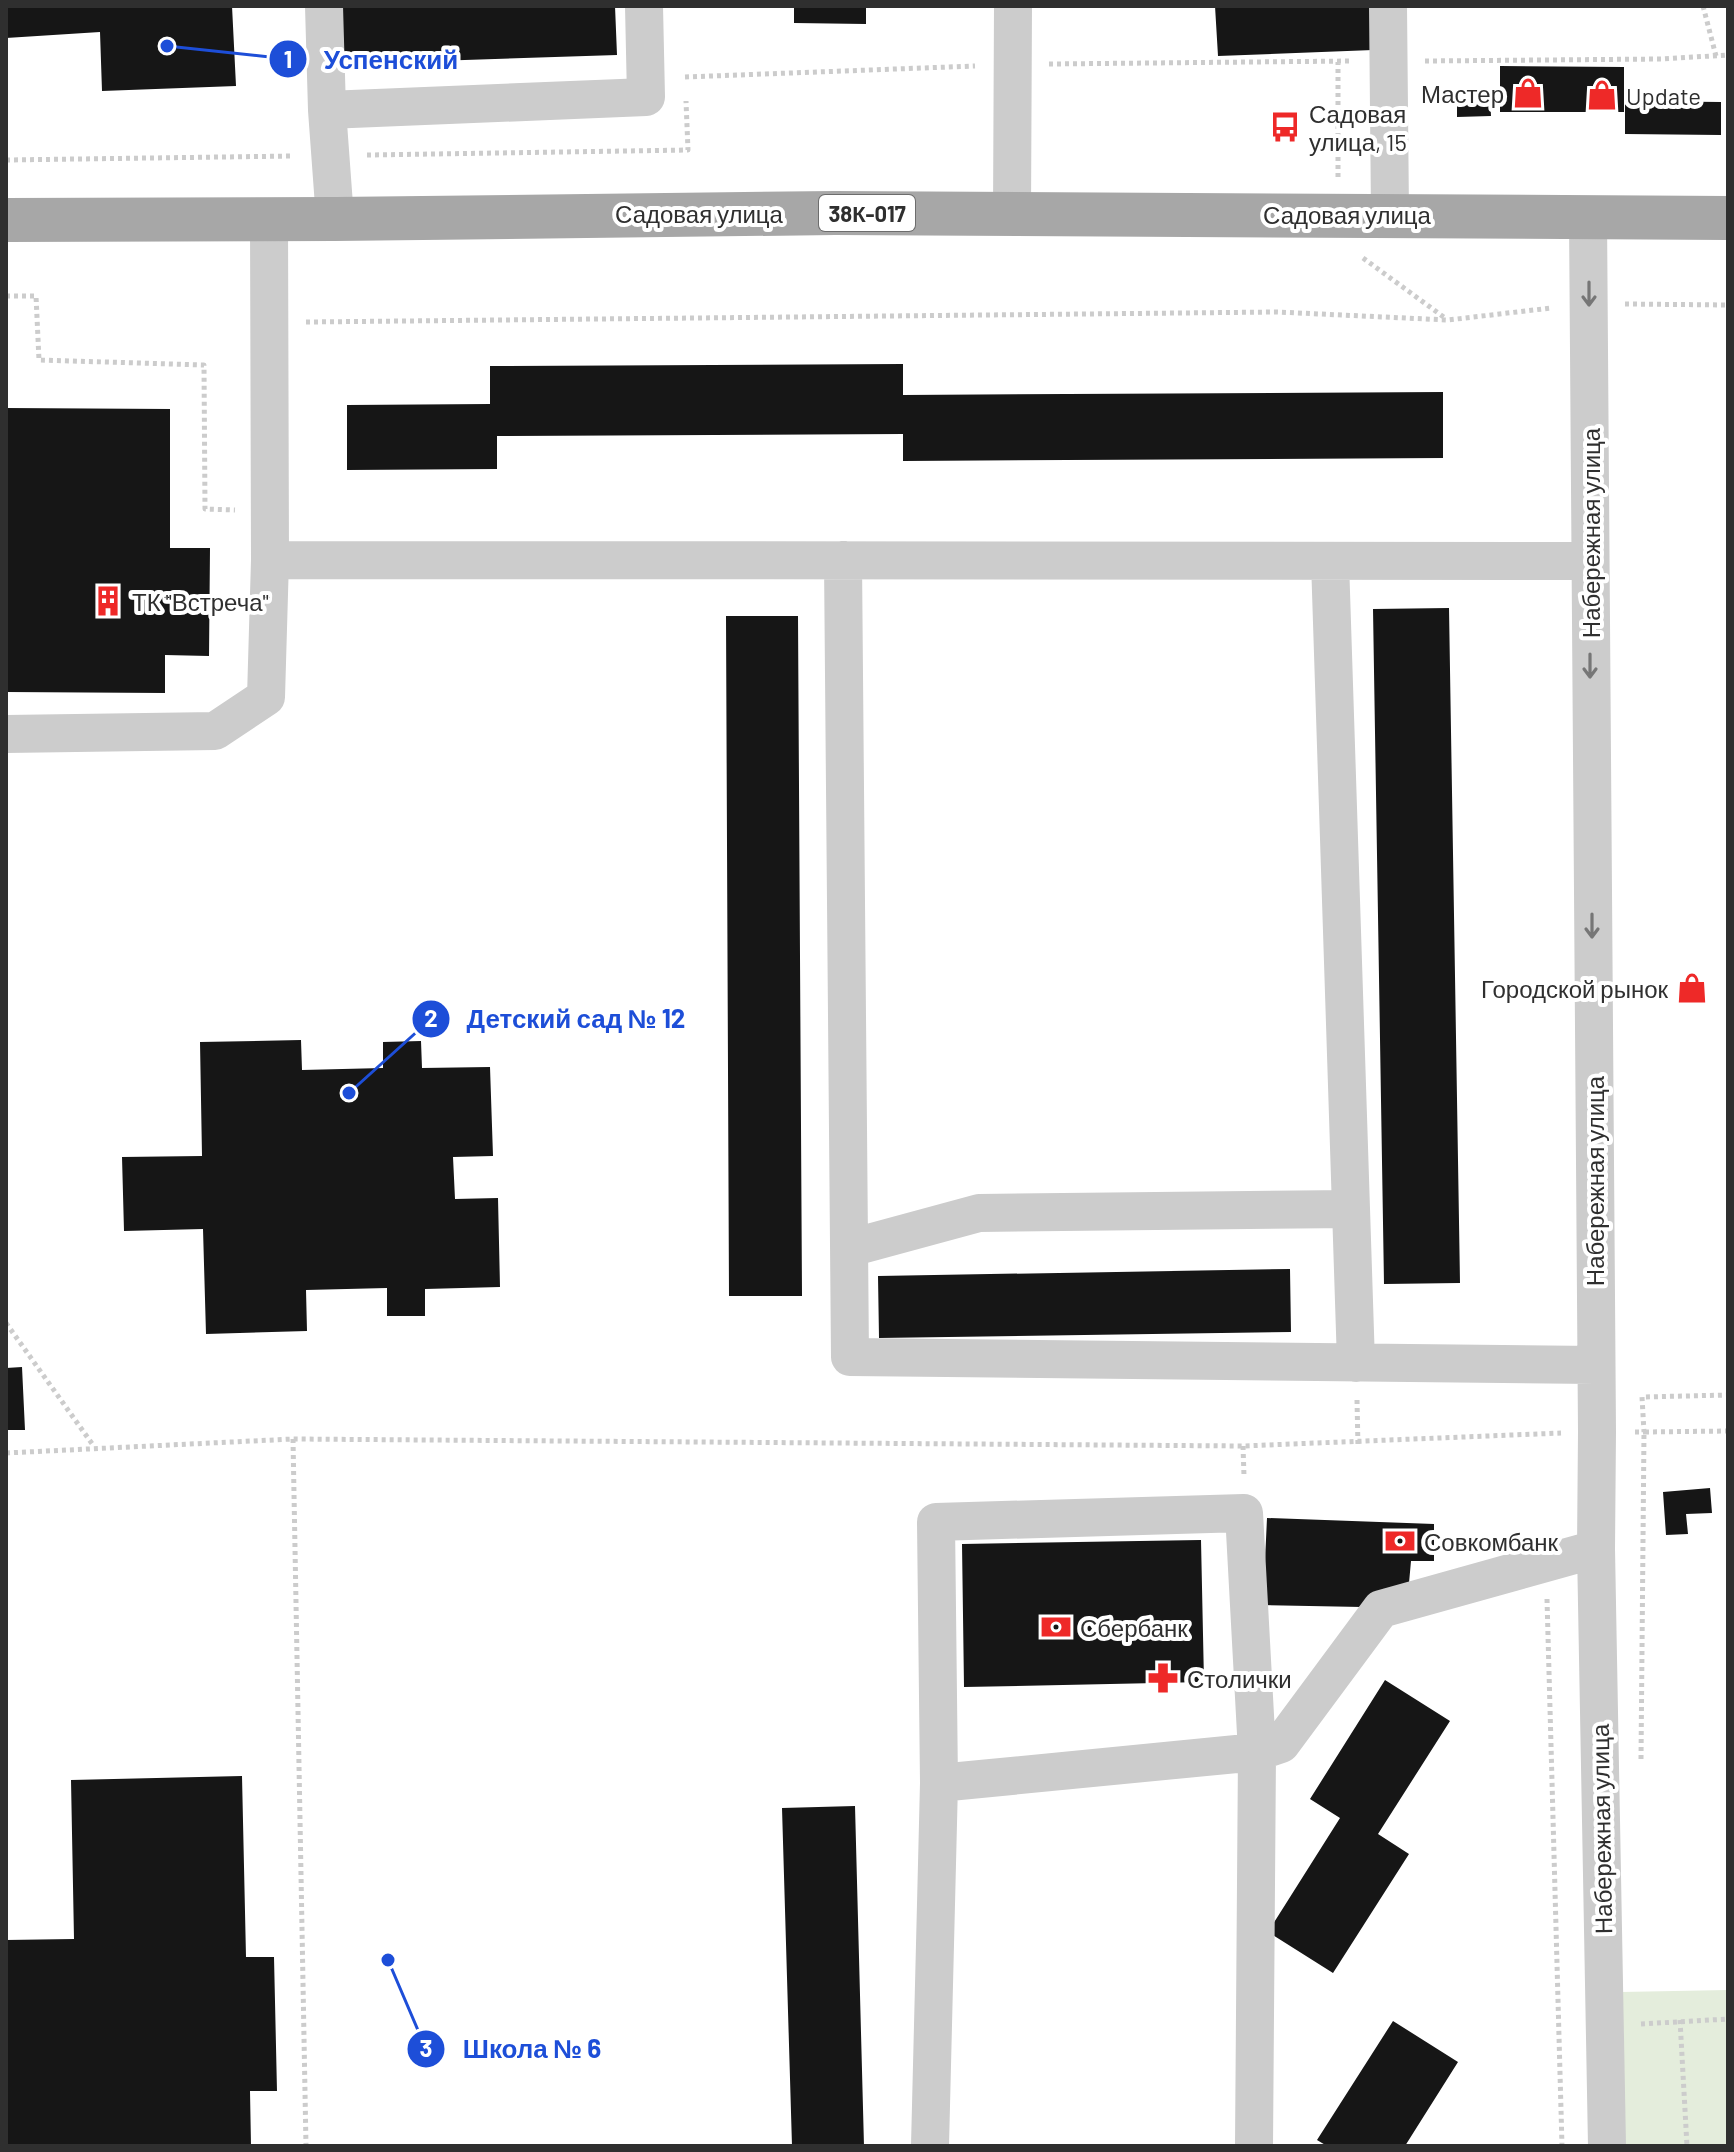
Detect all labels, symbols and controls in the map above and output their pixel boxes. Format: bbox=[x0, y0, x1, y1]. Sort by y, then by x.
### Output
callout: Успенский bbox=[268, 34, 474, 84]
text: Успенский bbox=[324, 43, 458, 74]
text: 1 bbox=[284, 44, 292, 73]
shop icon: Мастер bbox=[1511, 76, 1545, 110]
shop icon: Update bbox=[1585, 78, 1619, 112]
place label: Мастер bbox=[1421, 79, 1504, 108]
place label: Update bbox=[1626, 81, 1701, 110]
place label: Садовая улица, 15 bbox=[1309, 99, 1407, 156]
bus stop icon: Садовая улица, 15 bbox=[1268, 110, 1302, 144]
road number: 38К-017 bbox=[819, 195, 915, 231]
street label: Садовая улица bbox=[615, 199, 784, 228]
street label: Садовая улица bbox=[1263, 200, 1432, 229]
one-way arrow bbox=[1581, 280, 1597, 307]
street label: Набережная улица bbox=[1576, 427, 1605, 638]
building icon: ТК "Встреча" bbox=[91, 584, 125, 618]
place label: ТК "Встреча" bbox=[132, 587, 269, 616]
one-way arrow bbox=[1582, 652, 1598, 679]
one-way arrow bbox=[1584, 912, 1600, 939]
shop icon: Городской рынок bbox=[1675, 971, 1709, 1005]
place label: Городской рынок bbox=[1481, 974, 1668, 1003]
callout: Детский сад № 12 bbox=[411, 994, 702, 1044]
text: Детский сад № 12 bbox=[467, 1002, 685, 1033]
text: 2 bbox=[424, 1003, 438, 1032]
street label: Набережная улица bbox=[1580, 1075, 1609, 1286]
bank icon: Совкомбанк bbox=[1383, 1524, 1417, 1558]
place label: Совкомбанк bbox=[1424, 1527, 1559, 1556]
bank icon: Сбербанк bbox=[1039, 1610, 1073, 1644]
place label: Сбербанк bbox=[1080, 1613, 1188, 1642]
pharmacy icon: Столички bbox=[1146, 1661, 1180, 1695]
place label: Столички bbox=[1187, 1664, 1292, 1693]
street label: Набережная улица bbox=[1585, 1723, 1617, 1934]
callout: Школа № 6 bbox=[406, 2024, 617, 2074]
text: Школа № 6 bbox=[463, 2032, 601, 2063]
text: 3 bbox=[420, 2033, 432, 2062]

